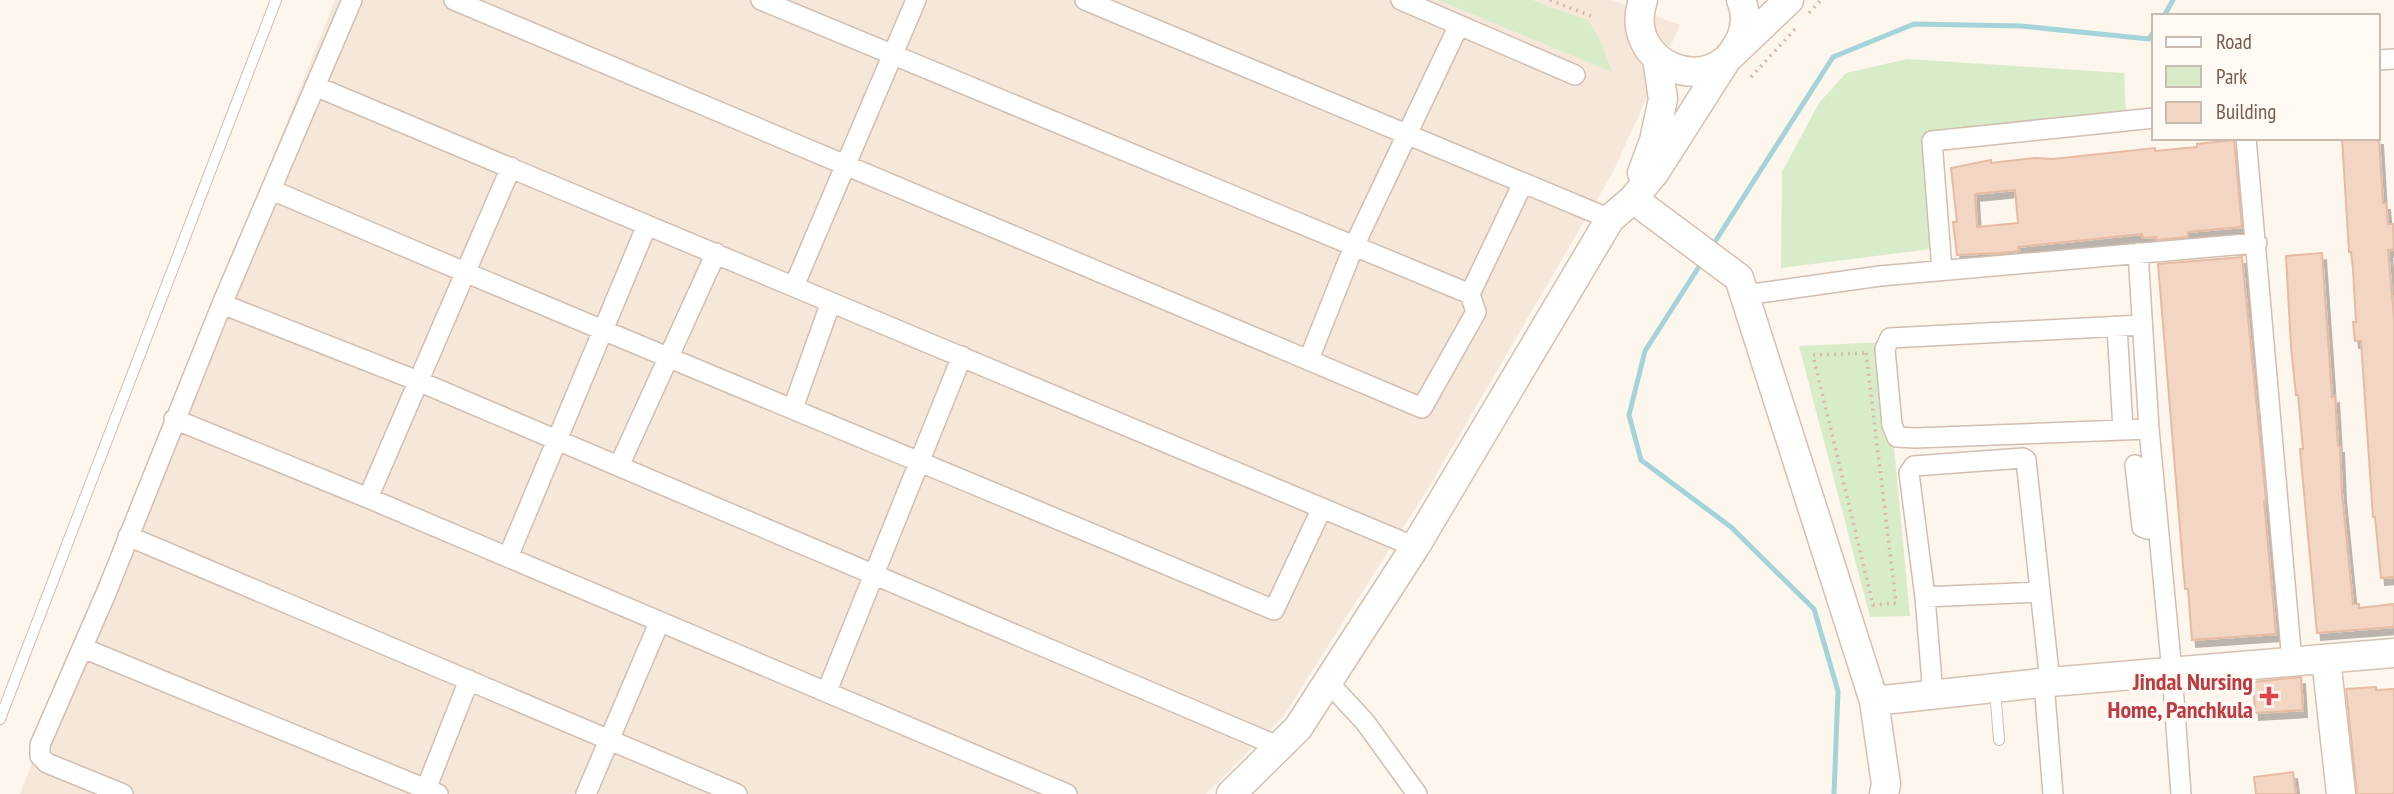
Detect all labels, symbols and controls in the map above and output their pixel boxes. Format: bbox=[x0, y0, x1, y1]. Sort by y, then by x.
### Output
legend bbox=[2152, 14, 2380, 140]
text: Road bbox=[2216, 28, 2252, 55]
text: Park bbox=[2216, 63, 2247, 90]
text: Building bbox=[2216, 98, 2276, 125]
place label: Jindal Nursing Home, Panchkula bbox=[2108, 666, 2253, 725]
marker: Jindal Nursing Home, Panchkula bbox=[2259, 686, 2279, 706]

